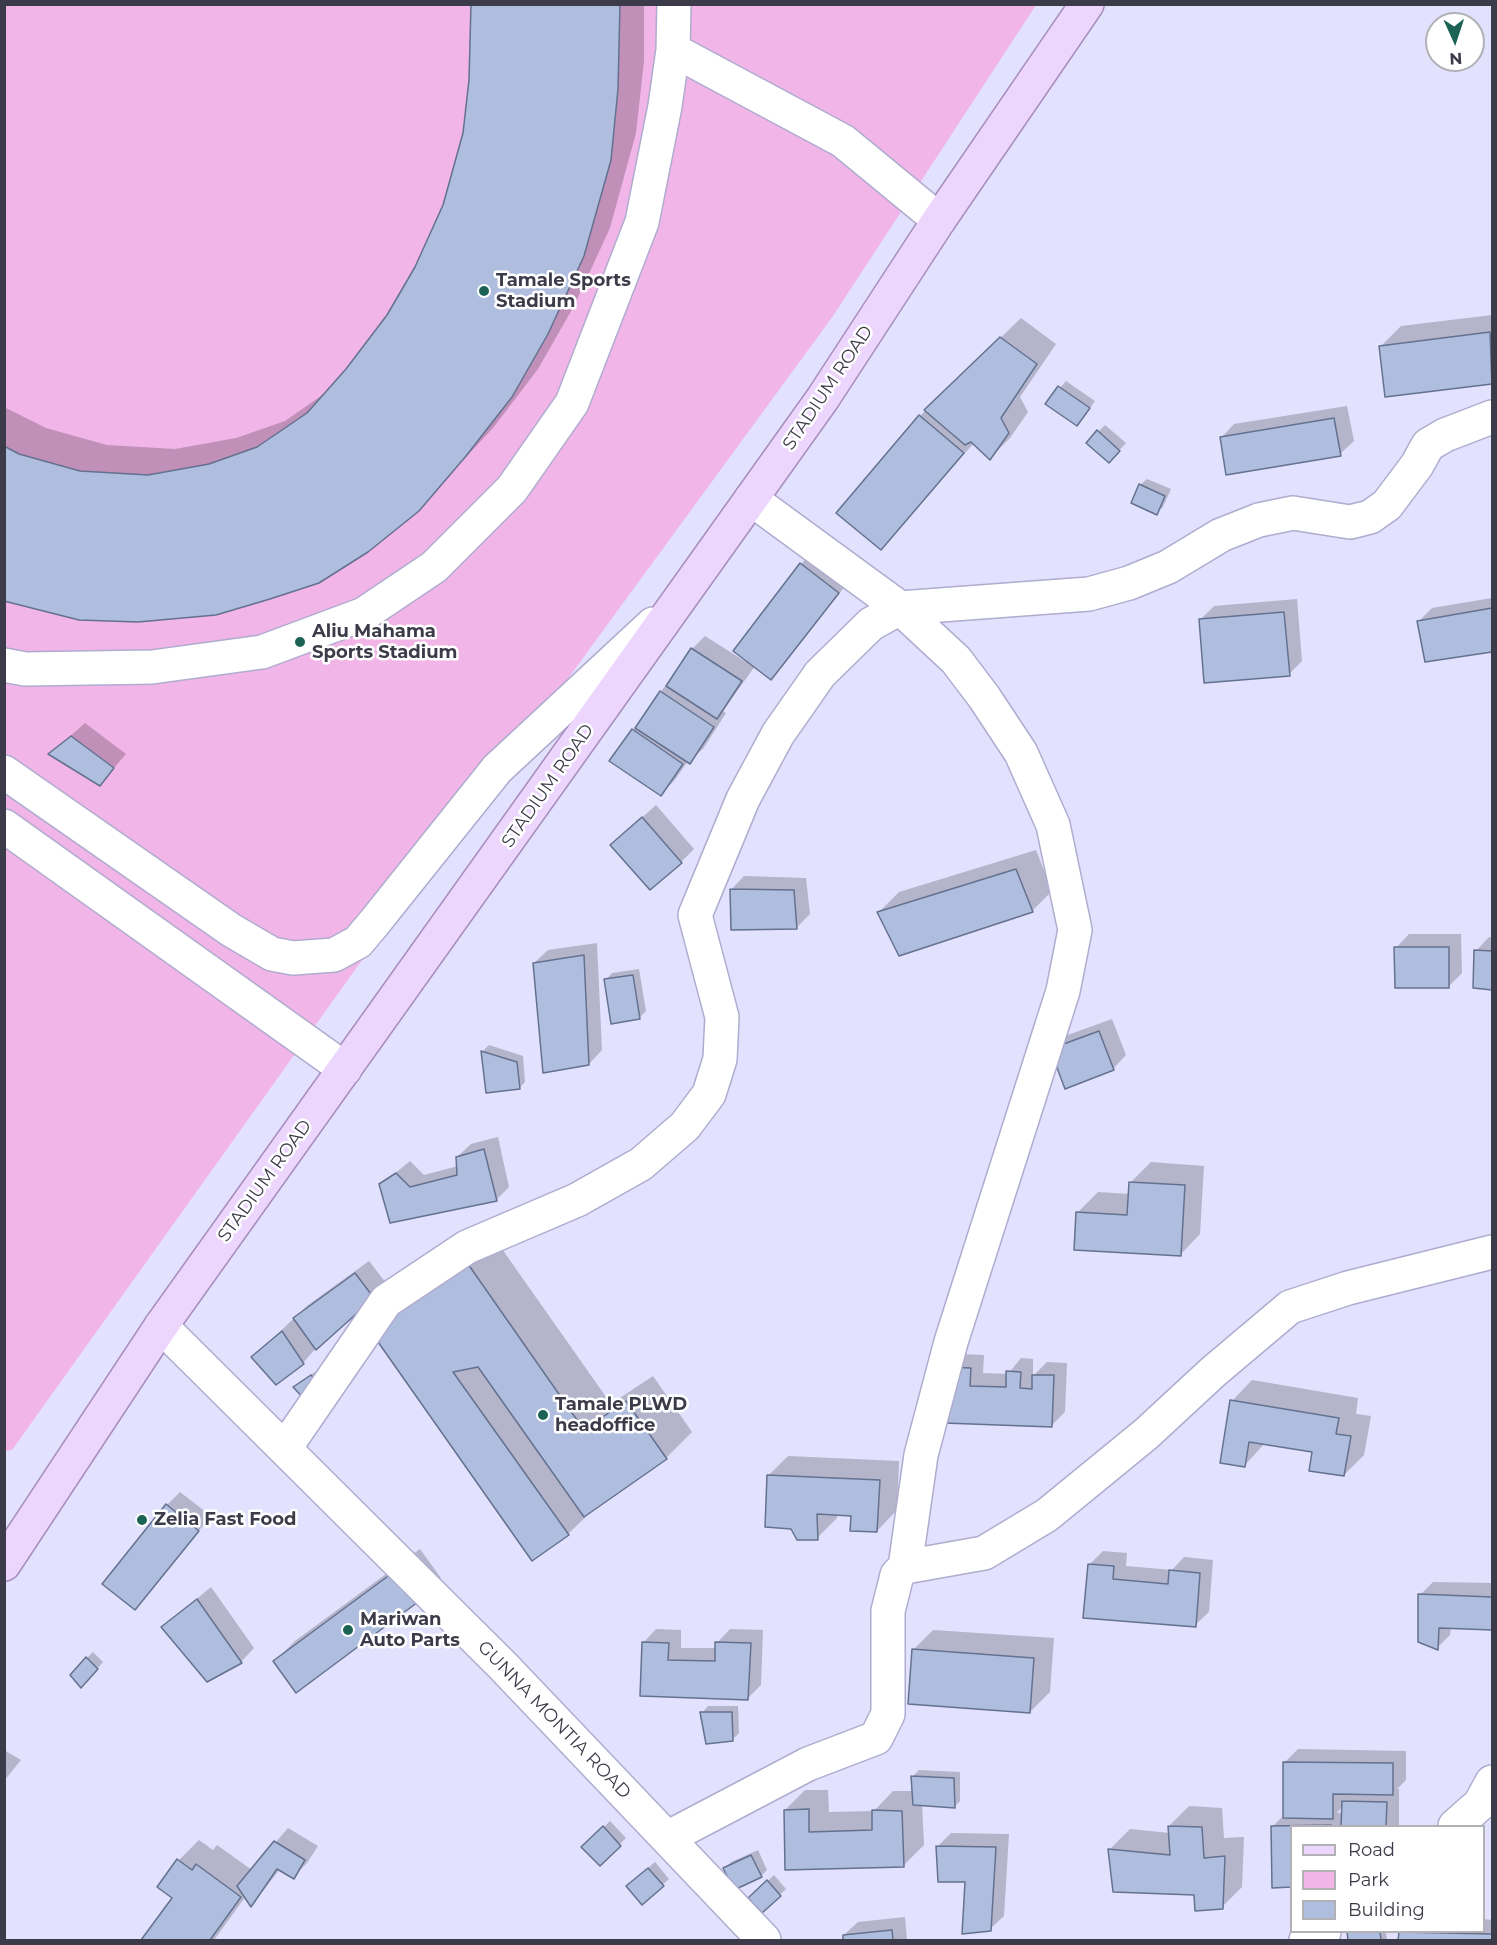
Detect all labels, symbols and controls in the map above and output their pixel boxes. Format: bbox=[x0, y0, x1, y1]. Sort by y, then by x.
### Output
north arrow bbox=[1425, 12, 1485, 72]
text: N bbox=[1449, 49, 1463, 68]
place label: Tamale Sports Stadium bbox=[496, 270, 631, 312]
marker: Tamale Sports Stadium bbox=[477, 284, 491, 298]
street label: STADIUM ROAD bbox=[778, 322, 878, 454]
place label: Aliu Mahama Sports Stadium bbox=[312, 621, 457, 664]
marker: Aliu Mahama Sports Stadium bbox=[293, 635, 307, 649]
street label: STADIUM ROAD bbox=[497, 720, 599, 852]
street label: STADIUM ROAD bbox=[213, 1116, 317, 1246]
place label: Tamale PLWD headoffice bbox=[555, 1394, 687, 1436]
marker: Tamale PLWD headoffice bbox=[536, 1408, 550, 1422]
place label: Zelia Fast Food bbox=[154, 1509, 296, 1531]
marker: Zelia Fast Food bbox=[135, 1513, 149, 1527]
place label: Mariwan Auto Parts bbox=[360, 1609, 460, 1652]
marker: Mariwan Auto Parts bbox=[341, 1623, 355, 1637]
street label: GUNNA MONTIA ROAD bbox=[473, 1637, 635, 1803]
legend bbox=[1290, 1825, 1485, 1933]
text: Road bbox=[1348, 1839, 1395, 1861]
text: Park bbox=[1348, 1869, 1389, 1891]
text: Building bbox=[1348, 1899, 1425, 1921]

